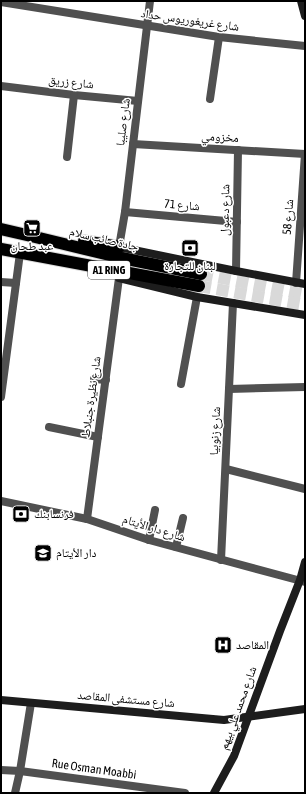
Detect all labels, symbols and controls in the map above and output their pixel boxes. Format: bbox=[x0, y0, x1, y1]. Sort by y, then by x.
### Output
street label: شارع غريغوريوس حداد bbox=[140, 6, 240, 35]
street label: شارع زريق bbox=[48, 73, 94, 92]
street label: شارع صليبا bbox=[113, 97, 134, 147]
street label: مخزومي bbox=[201, 129, 239, 148]
street label: شارع دعبول bbox=[218, 184, 233, 236]
street label: شارع 71 bbox=[163, 196, 201, 215]
street label: شارع 58 bbox=[280, 199, 297, 235]
supermarket icon: عبد طحان bbox=[22, 218, 42, 238]
street label: جادة صائب سلام bbox=[68, 224, 140, 255]
bank icon: لبنان للتجارة bbox=[180, 238, 200, 258]
place label: عبد طحان bbox=[11, 239, 53, 253]
place label: لبنان للتجارة bbox=[164, 259, 216, 273]
road number: A1 RING bbox=[88, 261, 130, 279]
street label: شارع نظيرة جنبلاط bbox=[78, 355, 105, 439]
street label: شارع زنوبيا bbox=[207, 406, 224, 456]
bank icon: فرنسابنك bbox=[11, 504, 31, 524]
place label: فرنسابنك bbox=[34, 507, 74, 521]
street label: شارع دار الأيتام bbox=[121, 512, 187, 545]
school or university icon: دار الأيتام bbox=[33, 543, 53, 563]
place label: دار الأيتام bbox=[56, 546, 97, 561]
hospital icon: المقاصد bbox=[213, 635, 233, 655]
place label: المقاصد bbox=[236, 638, 269, 652]
street label: شارع محمد علي بيهم bbox=[216, 664, 262, 753]
street label: شارع مستشفى المقاصد bbox=[77, 688, 175, 711]
street label: Rue Osman Moabbi bbox=[51, 756, 137, 782]

